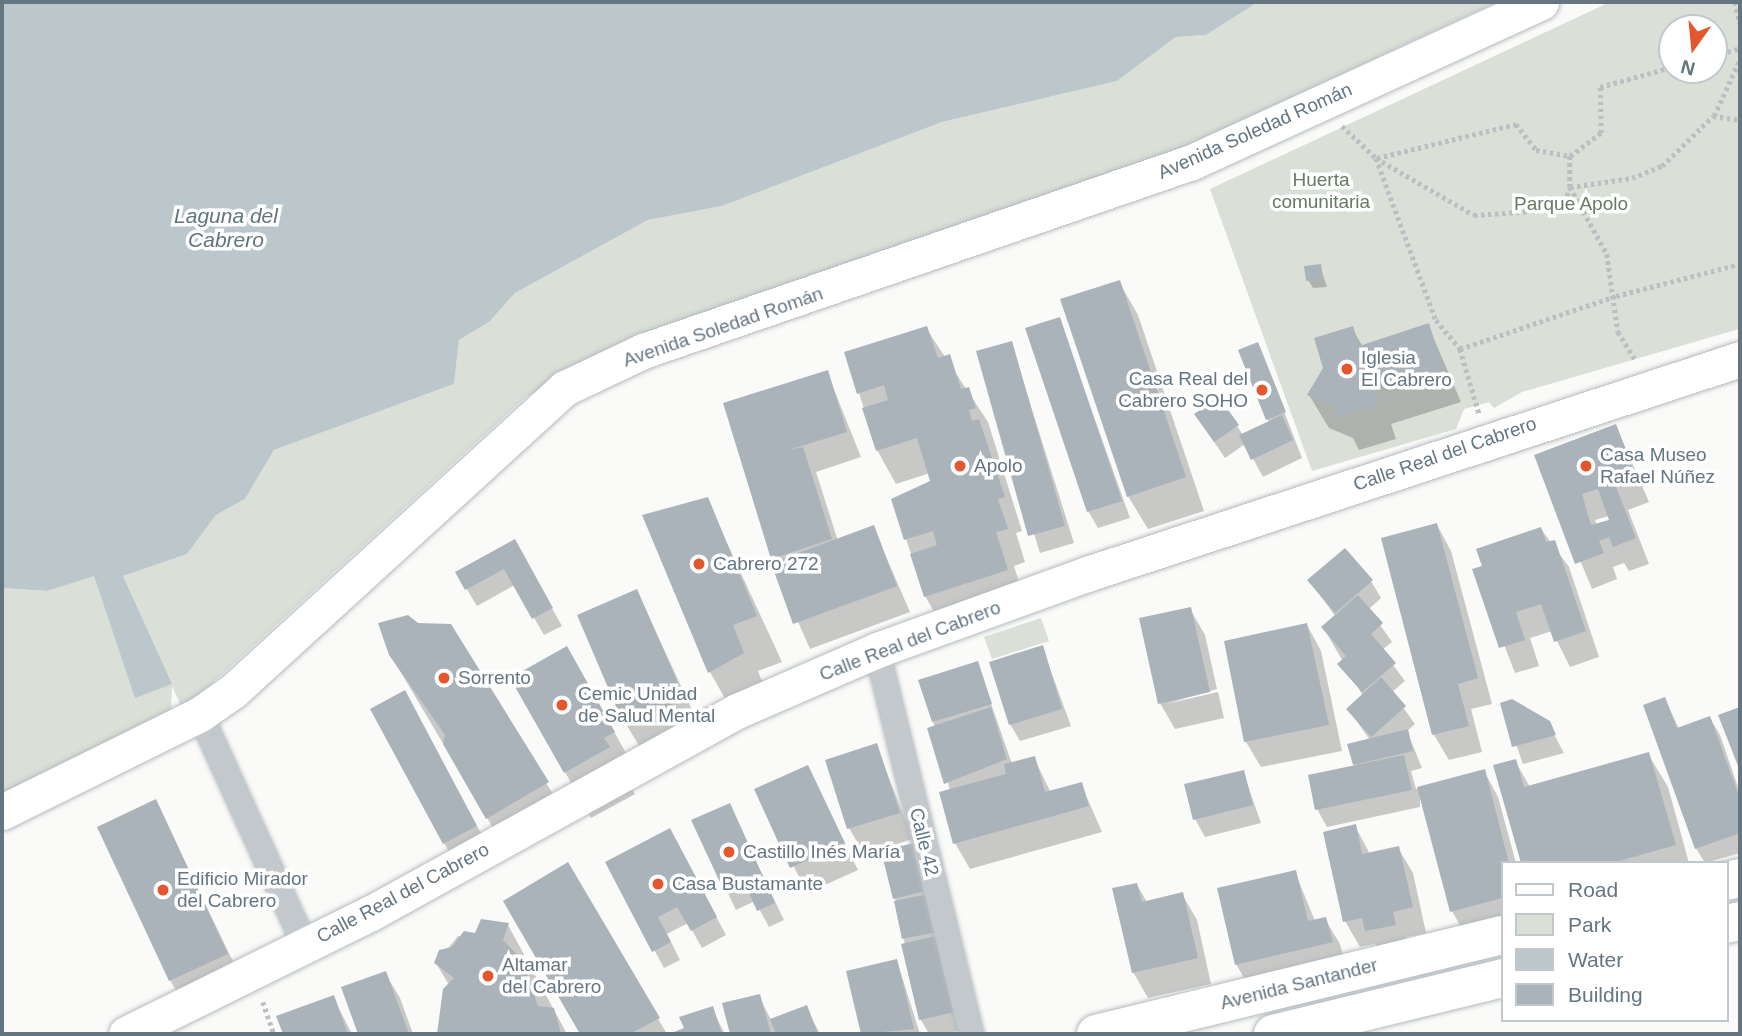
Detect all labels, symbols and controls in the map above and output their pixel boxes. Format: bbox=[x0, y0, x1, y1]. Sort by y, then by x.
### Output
north arrow bbox=[1658, 14, 1728, 84]
text: N bbox=[1679, 56, 1697, 80]
street label: Avenida Soledad Román bbox=[1155, 78, 1355, 184]
park label: Huerta comunitaria bbox=[1272, 169, 1370, 213]
park label: Parque Apolo bbox=[1513, 193, 1629, 215]
water label: Laguna del Cabrero bbox=[174, 203, 278, 253]
street label: Avenida Soledad Román bbox=[620, 282, 826, 372]
place label: Iglesia El Cabrero bbox=[1361, 347, 1452, 391]
marker: Iglesia El Cabrero bbox=[1339, 361, 1355, 377]
place label: Casa Real del Cabrero SOHO bbox=[1118, 368, 1248, 412]
marker: Casa Real del Cabrero SOHO bbox=[1254, 382, 1270, 398]
street label: Calle Real del Cabrero bbox=[1350, 412, 1540, 496]
place label: Casa Museo Rafael Núñez bbox=[1600, 444, 1715, 488]
place label: Apolo bbox=[974, 455, 1023, 477]
marker: Apolo bbox=[952, 458, 968, 474]
marker: Casa Museo Rafael Núñez bbox=[1578, 458, 1594, 474]
place label: Cabrero 272 bbox=[713, 553, 819, 575]
marker: Cabrero 272 bbox=[691, 556, 707, 572]
street label: Calle Real del Cabrero bbox=[816, 596, 1004, 686]
place label: Sorrento bbox=[458, 667, 531, 689]
marker: Sorrento bbox=[436, 670, 452, 686]
place label: Cemic Unidad de Salud Mental bbox=[578, 683, 715, 727]
marker: Cemic Unidad de Salud Mental bbox=[552, 695, 572, 715]
street label: Calle 42 bbox=[905, 805, 943, 879]
street label: Calle Real del Cabrero bbox=[313, 838, 493, 948]
place label: Castillo Inés María bbox=[743, 841, 900, 863]
marker: Castillo Inés María bbox=[721, 844, 737, 860]
legend bbox=[1500, 861, 1728, 1022]
place label: Edificio Mirador del Cabrero bbox=[177, 868, 308, 912]
place label: Casa Bustamante bbox=[672, 873, 823, 895]
marker: Casa Bustamante bbox=[650, 876, 666, 892]
text: Road bbox=[1568, 878, 1618, 901]
marker: Edificio Mirador del Cabrero bbox=[155, 882, 171, 898]
text: Park bbox=[1568, 913, 1611, 936]
text: Water bbox=[1568, 948, 1623, 971]
street label: Avenida Santander bbox=[1218, 953, 1380, 1015]
place label: Altamar del Cabrero bbox=[502, 954, 601, 998]
marker: Altamar del Cabrero bbox=[480, 968, 496, 984]
text: Building bbox=[1568, 983, 1643, 1006]

